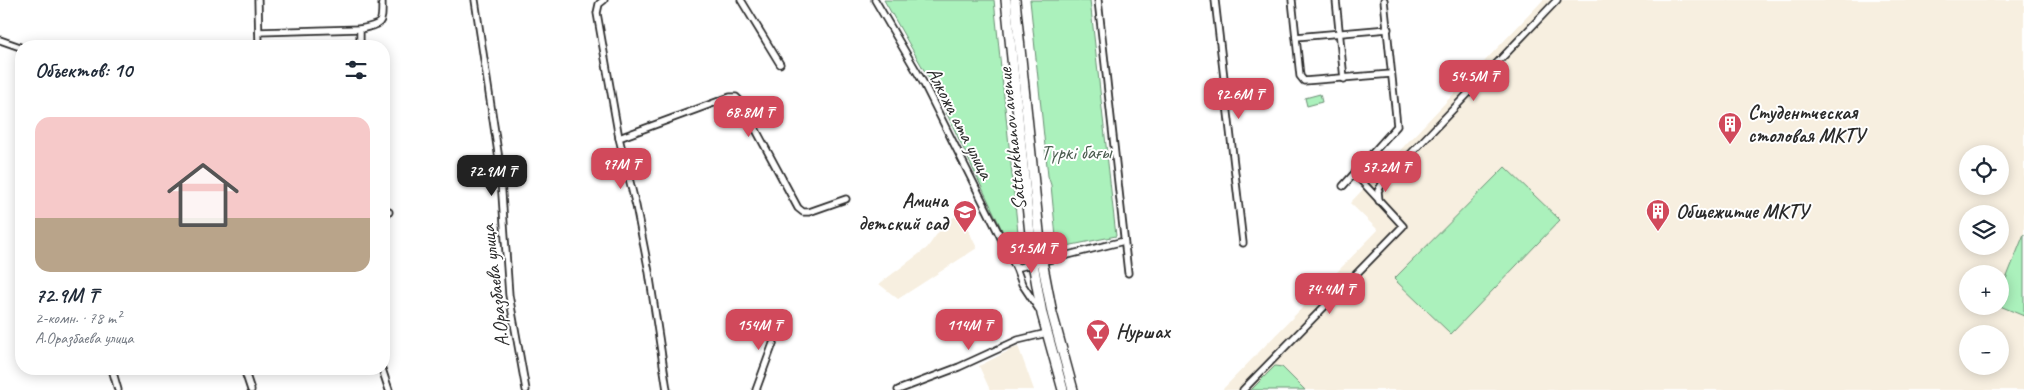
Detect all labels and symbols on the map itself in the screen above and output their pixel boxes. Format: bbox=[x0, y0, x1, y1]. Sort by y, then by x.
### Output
pin: 54.5M ₸ bbox=[1428, 59, 1520, 102]
street label: Алкожа ата улица bbox=[921, 63, 1000, 184]
street label: Sattarkhanov avenue bbox=[992, 65, 1032, 211]
pin: 92.6M ₸ bbox=[1193, 78, 1285, 120]
pin: 68.8M ₸ bbox=[703, 96, 795, 138]
place label: Студентческая столовая МКТУ bbox=[1748, 100, 1868, 148]
building icon: Студентческая столовая МКТУ bbox=[1717, 111, 1743, 145]
park label: Түркі бағы bbox=[1041, 140, 1113, 165]
pin: 97M ₸ bbox=[586, 148, 656, 190]
pin: 57.2M ₸ bbox=[1340, 150, 1432, 193]
pin: 72.9M ₸ bbox=[446, 154, 538, 197]
place label: Амина детский сад bbox=[858, 188, 950, 236]
building icon: Общежитие МКТУ bbox=[1645, 198, 1671, 232]
school or university icon: Амина детский сад bbox=[952, 199, 978, 233]
place label: Общежитие МКТУ bbox=[1676, 199, 1811, 224]
street label: А.Оразбаева улица bbox=[475, 222, 515, 349]
pin: 51.5M ₸ bbox=[986, 232, 1078, 274]
pin: 74.4M ₸ bbox=[1284, 272, 1376, 315]
pin: 154M ₸ bbox=[718, 308, 800, 351]
pin: 114M ₸ bbox=[928, 308, 1010, 351]
bar icon: Нуршах bbox=[1085, 318, 1111, 352]
place label: Нуршах bbox=[1116, 319, 1172, 344]

